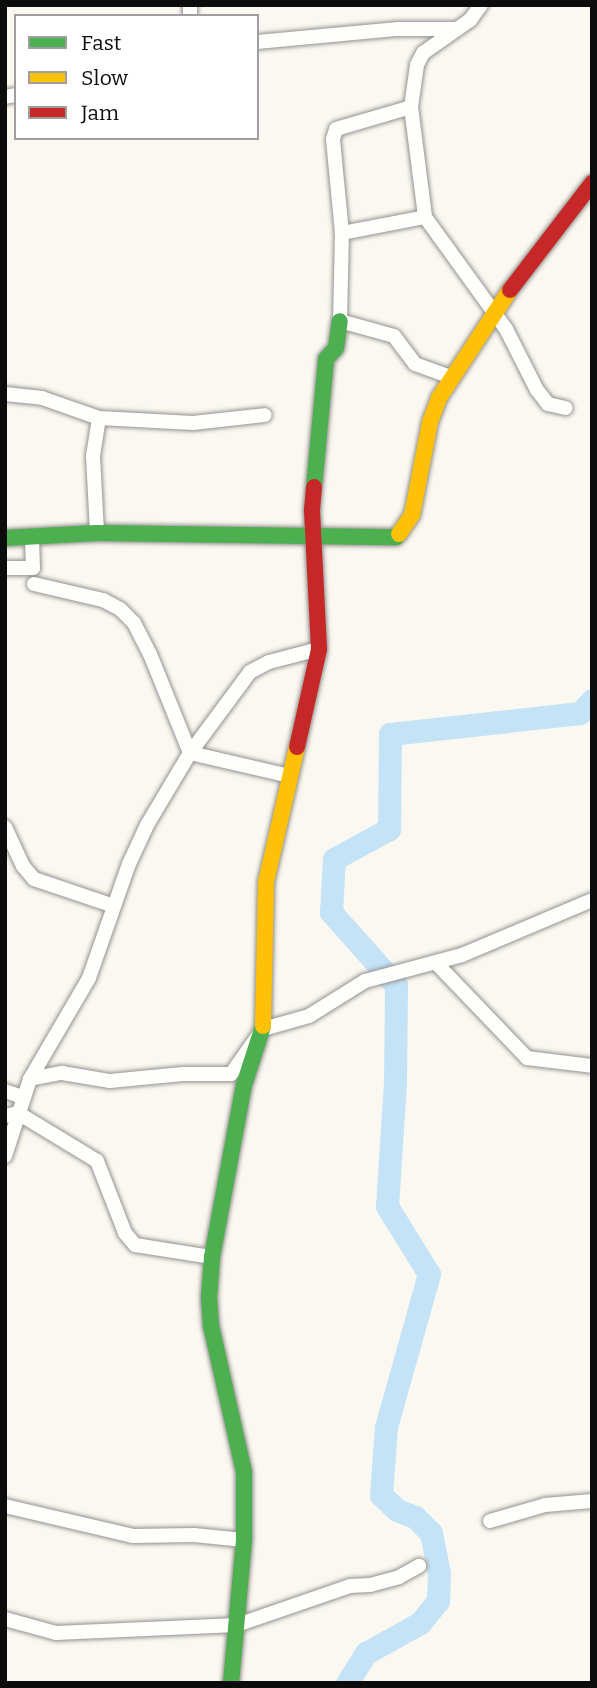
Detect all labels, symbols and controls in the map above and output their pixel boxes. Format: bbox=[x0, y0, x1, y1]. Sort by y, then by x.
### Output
legend bbox=[14, 14, 259, 140]
text: Fast bbox=[81, 30, 121, 56]
text: Slow bbox=[81, 65, 128, 91]
text: Jam bbox=[81, 100, 119, 126]

